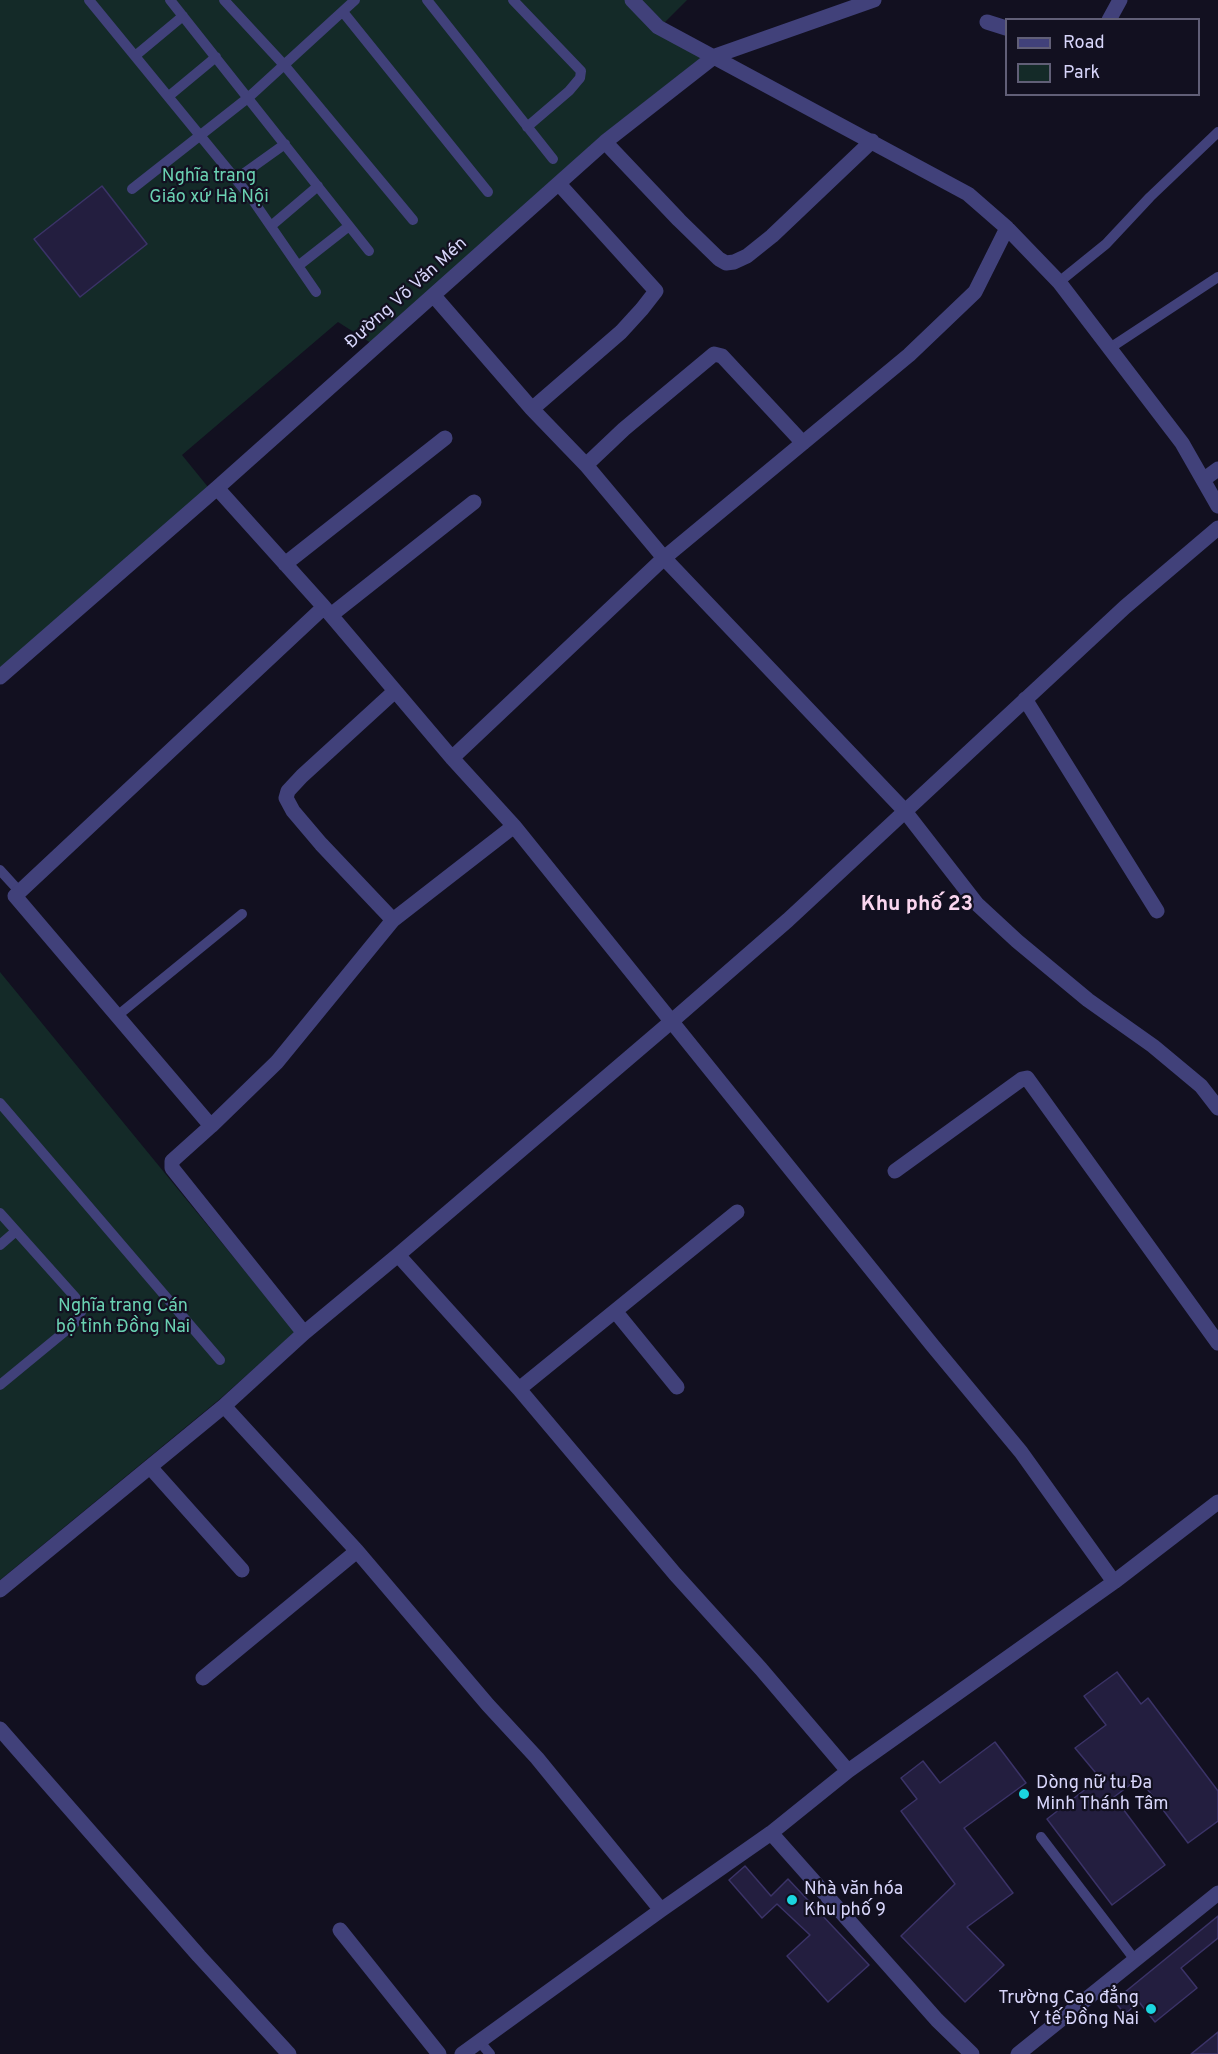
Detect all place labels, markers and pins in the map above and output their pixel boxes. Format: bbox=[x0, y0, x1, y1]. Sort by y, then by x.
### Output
place label: Dòng nữ tu Đa Minh Thánh Tâm bbox=[1036, 1773, 1168, 1816]
marker: Dòng nữ tu Đa Minh Thánh Tâm bbox=[1017, 1787, 1031, 1801]
place label: Nhà văn hóa Khu phố 9 bbox=[804, 1879, 903, 1922]
marker: Nhà văn hóa Khu phố 9 bbox=[785, 1893, 799, 1907]
place label: Trường Cao đẳng Y tế Đồng Nai bbox=[998, 1988, 1139, 2030]
marker: Trường Cao đẳng Y tế Đồng Nai bbox=[1144, 2002, 1158, 2016]

